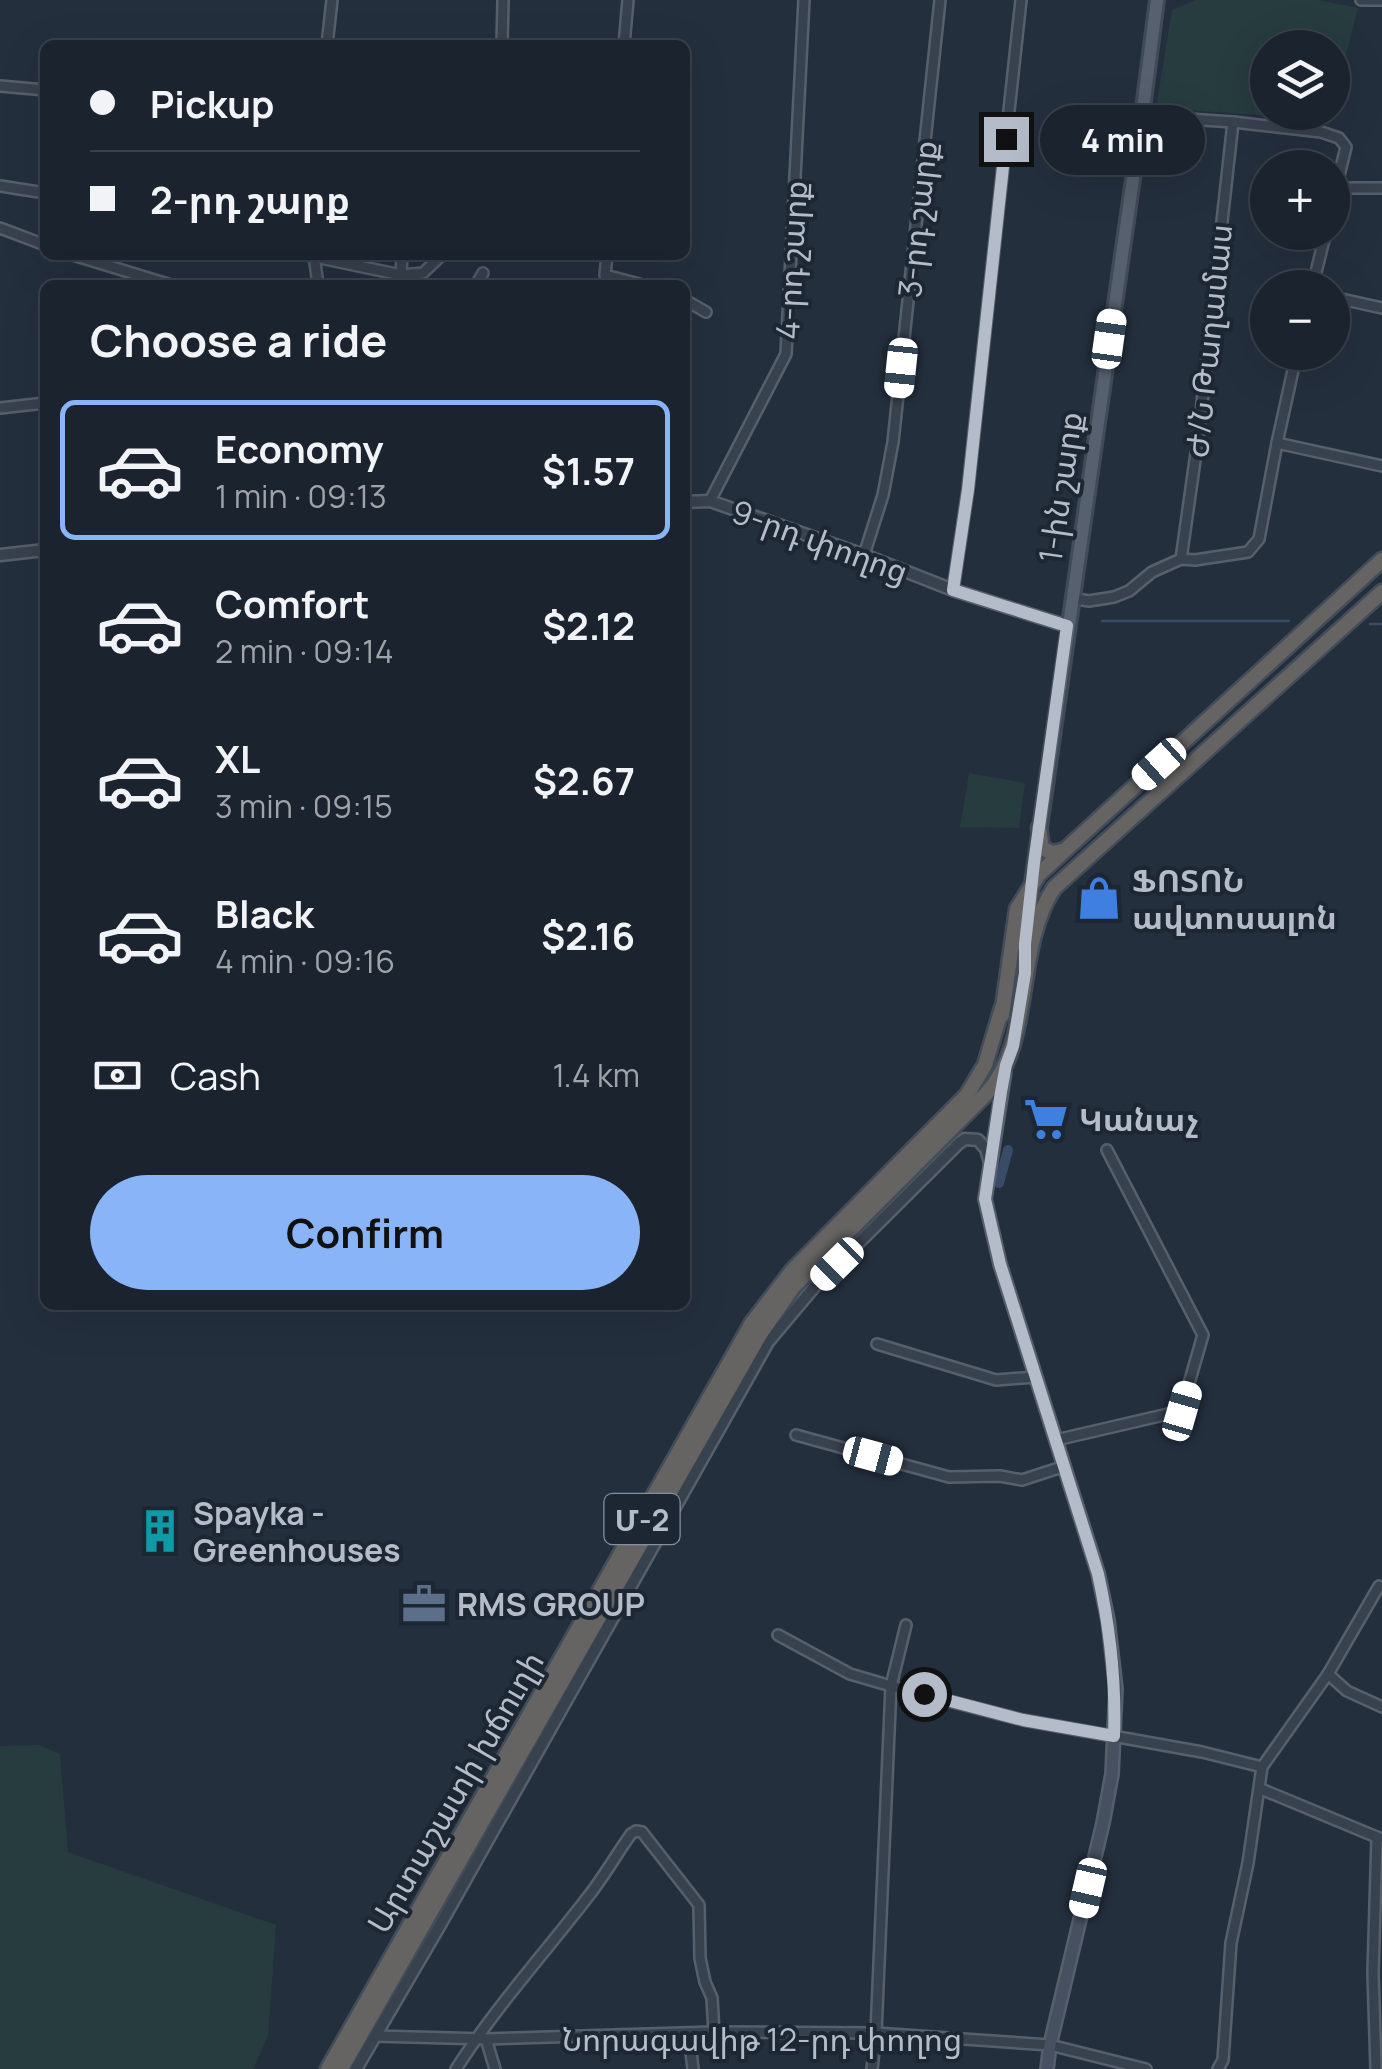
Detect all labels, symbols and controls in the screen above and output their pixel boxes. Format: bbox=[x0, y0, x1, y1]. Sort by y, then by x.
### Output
map controls bbox=[1250, 30, 1350, 370]
button: layers bbox=[1250, 30, 1350, 130]
text: Pickup bbox=[150, 77, 274, 129]
callout: 4 min bbox=[1041, 104, 1206, 174]
route end bbox=[984, 117, 1029, 162]
text: 4 min bbox=[1081, 118, 1164, 162]
street label: 3-րդ շարք bbox=[887, 138, 947, 300]
button: + bbox=[1250, 150, 1350, 250]
text: 2-րդ շարք bbox=[150, 173, 350, 225]
street label: 4-րդ շարք bbox=[765, 179, 817, 341]
street label: Ժ/Ն Թաղամաս bbox=[1174, 222, 1242, 460]
button: − bbox=[1250, 270, 1350, 370]
car bbox=[1090, 307, 1128, 371]
text: Choose a ride bbox=[90, 309, 387, 371]
car bbox=[883, 337, 919, 399]
street label: 1-ին շարք bbox=[1028, 409, 1092, 565]
text: Economy bbox=[215, 422, 384, 474]
icon: car bbox=[95, 425, 185, 515]
text: $1.57 bbox=[542, 444, 635, 496]
text: 1 min · 09:13 bbox=[215, 474, 387, 518]
street label: 9-րդ փողոց bbox=[726, 489, 914, 593]
text: Comfort bbox=[215, 577, 369, 629]
icon: car bbox=[95, 580, 185, 670]
text: $2.12 bbox=[542, 599, 635, 651]
text: 2 min · 09:14 bbox=[215, 629, 394, 673]
text: XL bbox=[215, 732, 260, 784]
car bbox=[1127, 733, 1191, 795]
icon: car bbox=[95, 735, 185, 825]
text: $2.67 bbox=[533, 754, 635, 806]
text: 3 min · 09:15 bbox=[215, 784, 393, 828]
place label: ՖՈՏՈՆ ավտոսալոն bbox=[1132, 858, 1337, 939]
shop icon: ՖՈՏՈՆ ավտոսալոն bbox=[1075, 874, 1123, 922]
text: Black bbox=[215, 887, 314, 939]
icon: car bbox=[95, 890, 185, 980]
text: $2.16 bbox=[541, 909, 635, 961]
text: 4 min · 09:16 bbox=[215, 939, 395, 983]
icon: cash bbox=[90, 1048, 145, 1103]
text: Cash bbox=[170, 1049, 261, 1101]
text: 1.4 km bbox=[552, 1053, 640, 1097]
supermarket icon: Կանաչ bbox=[1022, 1095, 1070, 1143]
place label: Կանաչ bbox=[1079, 1097, 1199, 1141]
button: Confirm bbox=[90, 1175, 640, 1290]
car bbox=[805, 1232, 869, 1296]
car bbox=[1159, 1378, 1205, 1444]
car bbox=[840, 1434, 906, 1478]
place label: Spayka - Greenhouses bbox=[193, 1491, 401, 1572]
road number: Մ-2 bbox=[604, 1494, 680, 1544]
building icon: Spayka - Greenhouses bbox=[136, 1507, 184, 1555]
office icon: RMS GROUP bbox=[400, 1580, 448, 1628]
place label: RMS GROUP bbox=[457, 1582, 645, 1626]
street label: Արտաշատի խճուղի bbox=[356, 1643, 554, 1941]
route start bbox=[902, 1672, 947, 1717]
car bbox=[1067, 1855, 1109, 1921]
street label: Նորագավիթ 12-րդ փողոց bbox=[562, 2017, 962, 2061]

